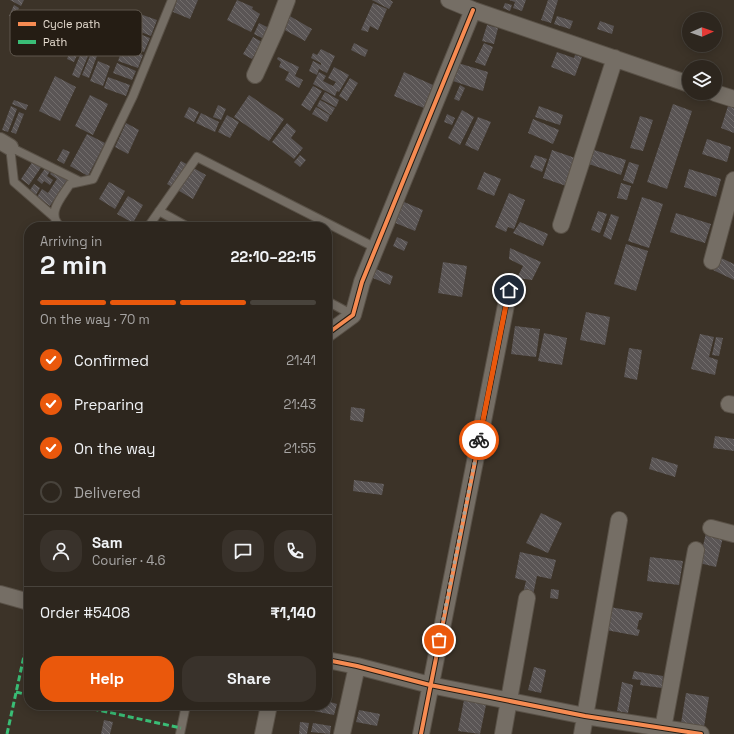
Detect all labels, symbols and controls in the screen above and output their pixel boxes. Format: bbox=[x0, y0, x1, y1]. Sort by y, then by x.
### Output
legend bbox=[10, 10, 142, 56]
north arrow bbox=[682, 12, 722, 52]
map controls bbox=[682, 12, 722, 100]
text: Cycle path bbox=[43, 17, 100, 31]
text: Path bbox=[43, 35, 67, 49]
button: layers bbox=[682, 60, 722, 100]
text: Arriving in bbox=[40, 233, 102, 250]
text: 22:10–22:15 bbox=[230, 247, 316, 266]
text: 2 min bbox=[40, 248, 107, 282]
pin bbox=[492, 273, 526, 307]
icon: home bbox=[498, 279, 520, 301]
text: On the way · 70 m bbox=[40, 311, 150, 328]
icon: check bbox=[40, 349, 62, 371]
text: Confirmed bbox=[74, 351, 149, 370]
text: 21:41 bbox=[286, 352, 316, 369]
icon: check bbox=[40, 393, 62, 415]
text: Preparing bbox=[74, 395, 144, 414]
text: 21:43 bbox=[283, 396, 316, 413]
courier bbox=[459, 420, 499, 460]
icon: bike bbox=[468, 429, 490, 451]
icon: check bbox=[40, 437, 62, 459]
text: On the way bbox=[74, 439, 155, 458]
text: 21:55 bbox=[284, 440, 316, 457]
text: Delivered bbox=[74, 483, 141, 502]
button: person bbox=[40, 530, 82, 572]
button: chat bbox=[222, 530, 264, 572]
button: phone bbox=[274, 530, 316, 572]
text: Sam bbox=[92, 533, 123, 552]
text: Courier · 4.6 bbox=[92, 552, 165, 569]
text: Order #5408 bbox=[40, 603, 130, 622]
text: ₹1,140 bbox=[270, 603, 316, 622]
pin bbox=[422, 623, 456, 657]
icon: bag bbox=[428, 629, 450, 651]
button: Help bbox=[40, 656, 174, 702]
button: Share bbox=[182, 656, 316, 702]

